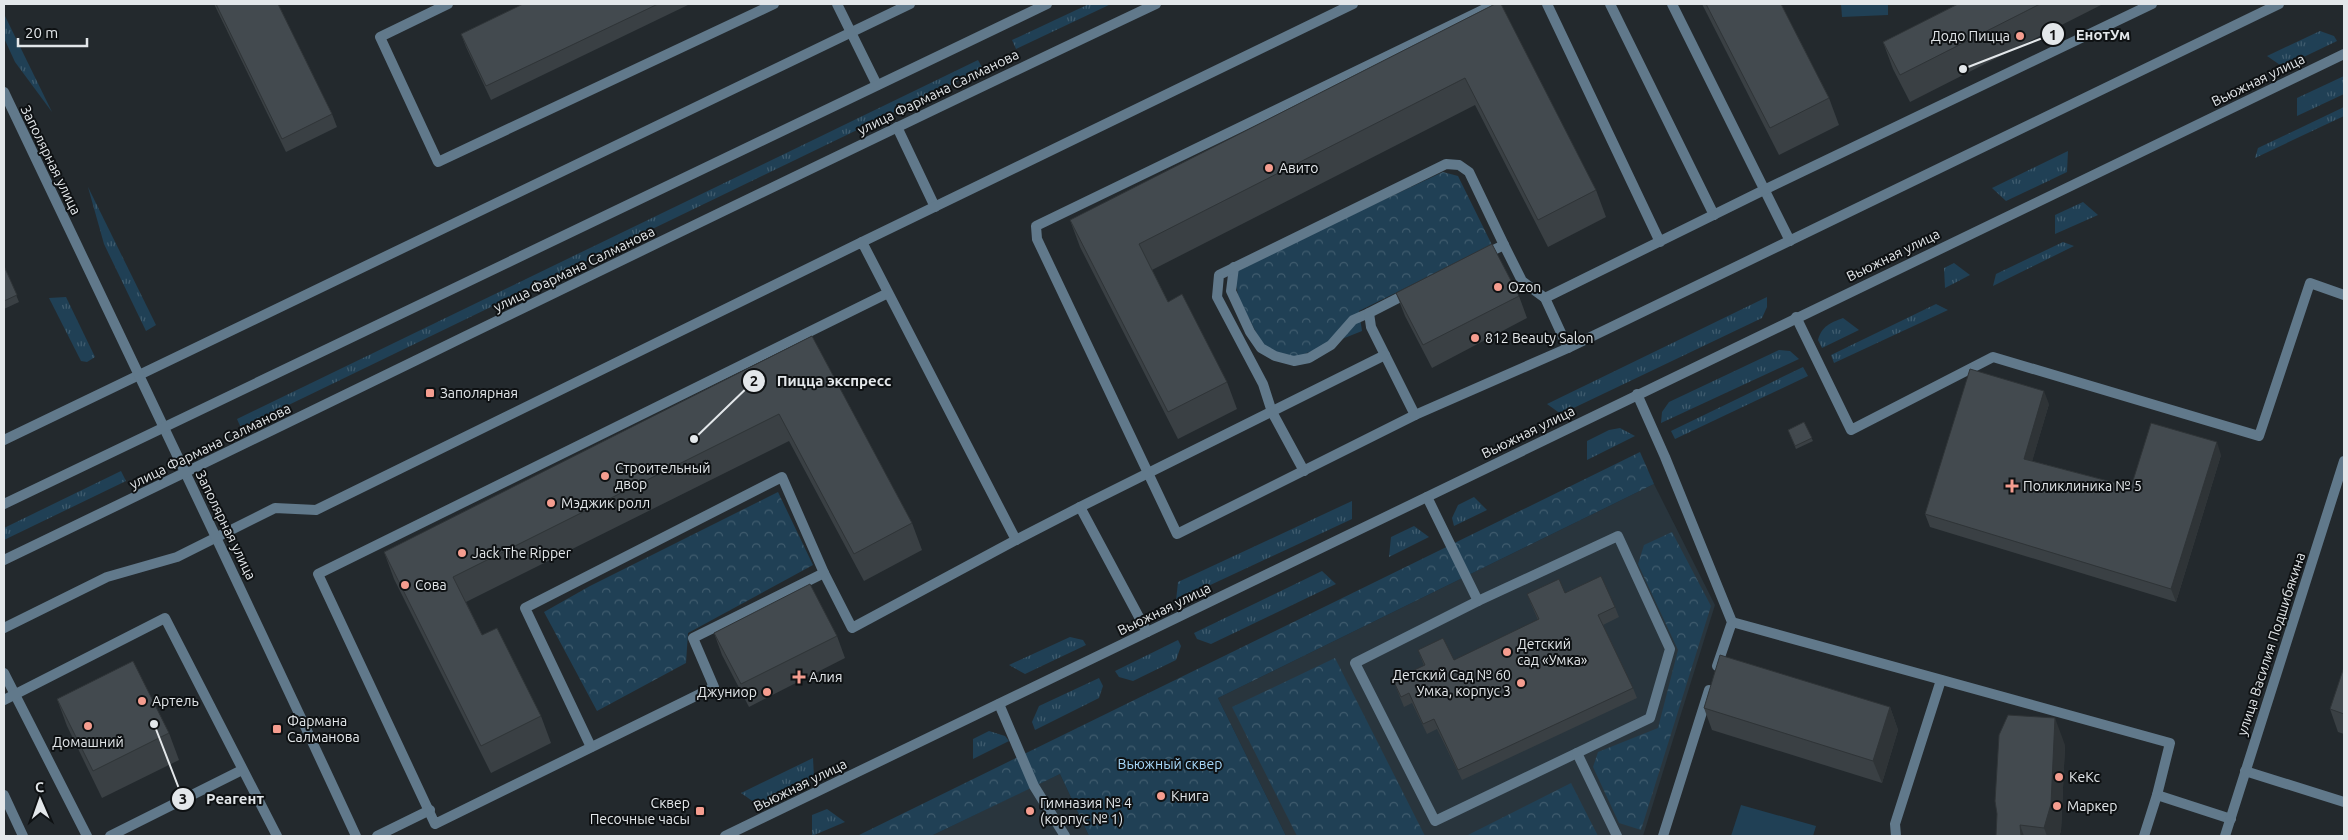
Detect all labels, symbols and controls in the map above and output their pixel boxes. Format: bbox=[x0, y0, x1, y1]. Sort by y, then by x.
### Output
scale bar bbox=[18, 15, 86, 47]
callout: ЕнотУм bbox=[2041, 19, 2141, 49]
text: 20 m bbox=[25, 24, 58, 41]
text: 1 bbox=[2049, 26, 2057, 43]
text: ЕнотУм bbox=[2076, 26, 2130, 43]
place label: Додо Пицца bbox=[1931, 28, 2010, 44]
marker: Додо Пицца bbox=[2014, 30, 2026, 42]
street label: улица Фармана Салманова bbox=[855, 46, 1021, 138]
street label: Вьюжная улица bbox=[2209, 50, 2307, 110]
street label: Заполярная улица bbox=[18, 103, 84, 217]
place label: Авито bbox=[1279, 160, 1319, 176]
marker: Авито bbox=[1263, 162, 1275, 174]
street label: улица Фармана Салманова bbox=[491, 223, 657, 315]
street label: Вьюжная улица bbox=[1844, 225, 1942, 285]
place label: Ozon bbox=[1508, 279, 1541, 295]
marker: Ozon bbox=[1492, 281, 1504, 293]
place label: 812 Beauty Salon bbox=[1485, 330, 1594, 346]
marker: 812 Beauty Salon bbox=[1469, 332, 1481, 344]
callout: Пицца экспресс bbox=[742, 366, 902, 396]
text: 2 bbox=[750, 372, 758, 389]
text: Пицца экспресс bbox=[777, 372, 891, 389]
place label: Заполярная bbox=[440, 385, 518, 401]
marker: Заполярная bbox=[424, 387, 436, 399]
street label: улица Фармана Салманова bbox=[127, 400, 293, 492]
street label: Вьюжная улица bbox=[1479, 402, 1577, 462]
place label: Строительный двор bbox=[615, 460, 710, 492]
street label: Заполярная улица bbox=[193, 468, 259, 582]
marker: Строительный двор bbox=[599, 470, 611, 482]
place label: Поликлиника № 5 bbox=[2023, 478, 2142, 494]
marker: Поликлиника № 5 bbox=[2005, 479, 2019, 493]
place label: Мэджик ролл bbox=[561, 495, 650, 511]
marker: Мэджик ролл bbox=[545, 497, 557, 509]
place label: Jack The Ripper bbox=[472, 545, 572, 561]
marker: Jack The Ripper bbox=[456, 547, 468, 559]
street label: улица Василия Подшибякина bbox=[2234, 550, 2308, 738]
place label: Сова bbox=[415, 577, 447, 593]
marker: Сова bbox=[399, 579, 411, 591]
street label: Вьюжная улица bbox=[1115, 579, 1213, 639]
place label: Детский сад «Умка» bbox=[1517, 636, 1588, 668]
marker: Детский сад «Умка» bbox=[1501, 646, 1513, 658]
place label: Детский Сад № 60 Умка, корпус 3 bbox=[1392, 667, 1511, 699]
place label: Алия bbox=[809, 669, 842, 685]
marker: Алия bbox=[793, 671, 805, 683]
marker: Детский Сад № 60 Умка, корпус 3 bbox=[1515, 677, 1527, 689]
place label: Джуниор bbox=[697, 684, 757, 700]
marker: Джуниор bbox=[761, 686, 773, 698]
place label: Артель bbox=[152, 693, 199, 709]
marker: Артель bbox=[136, 695, 148, 707]
place label: Фармана Салманова bbox=[287, 713, 360, 745]
marker: Домашний bbox=[82, 720, 94, 732]
marker: Фармана Салманова bbox=[271, 723, 283, 735]
place label: Домашний bbox=[52, 734, 124, 750]
street label: Вьюжная улица bbox=[751, 755, 849, 815]
park label: Вьюжный сквер bbox=[1118, 756, 1222, 772]
place label: КеКс bbox=[2069, 769, 2101, 785]
marker: КеКс bbox=[2053, 771, 2065, 783]
north arrow bbox=[15, 775, 65, 825]
text: С bbox=[35, 779, 44, 795]
callout: Реагент bbox=[171, 784, 274, 814]
place label: Книга bbox=[1171, 788, 1209, 804]
text: 3 bbox=[179, 790, 187, 807]
text: Реагент bbox=[206, 790, 264, 807]
marker: Книга bbox=[1155, 790, 1167, 802]
place label: Сквер Песочные часы bbox=[590, 795, 690, 827]
place label: Гимназия № 4 (корпус № 1) bbox=[1040, 795, 1132, 827]
place label: Маркер bbox=[2067, 798, 2117, 814]
marker: Маркер bbox=[2051, 800, 2063, 812]
marker: Сквер Песочные часы bbox=[694, 805, 706, 817]
marker: Гимназия № 4 (корпус № 1) bbox=[1024, 805, 1036, 817]

